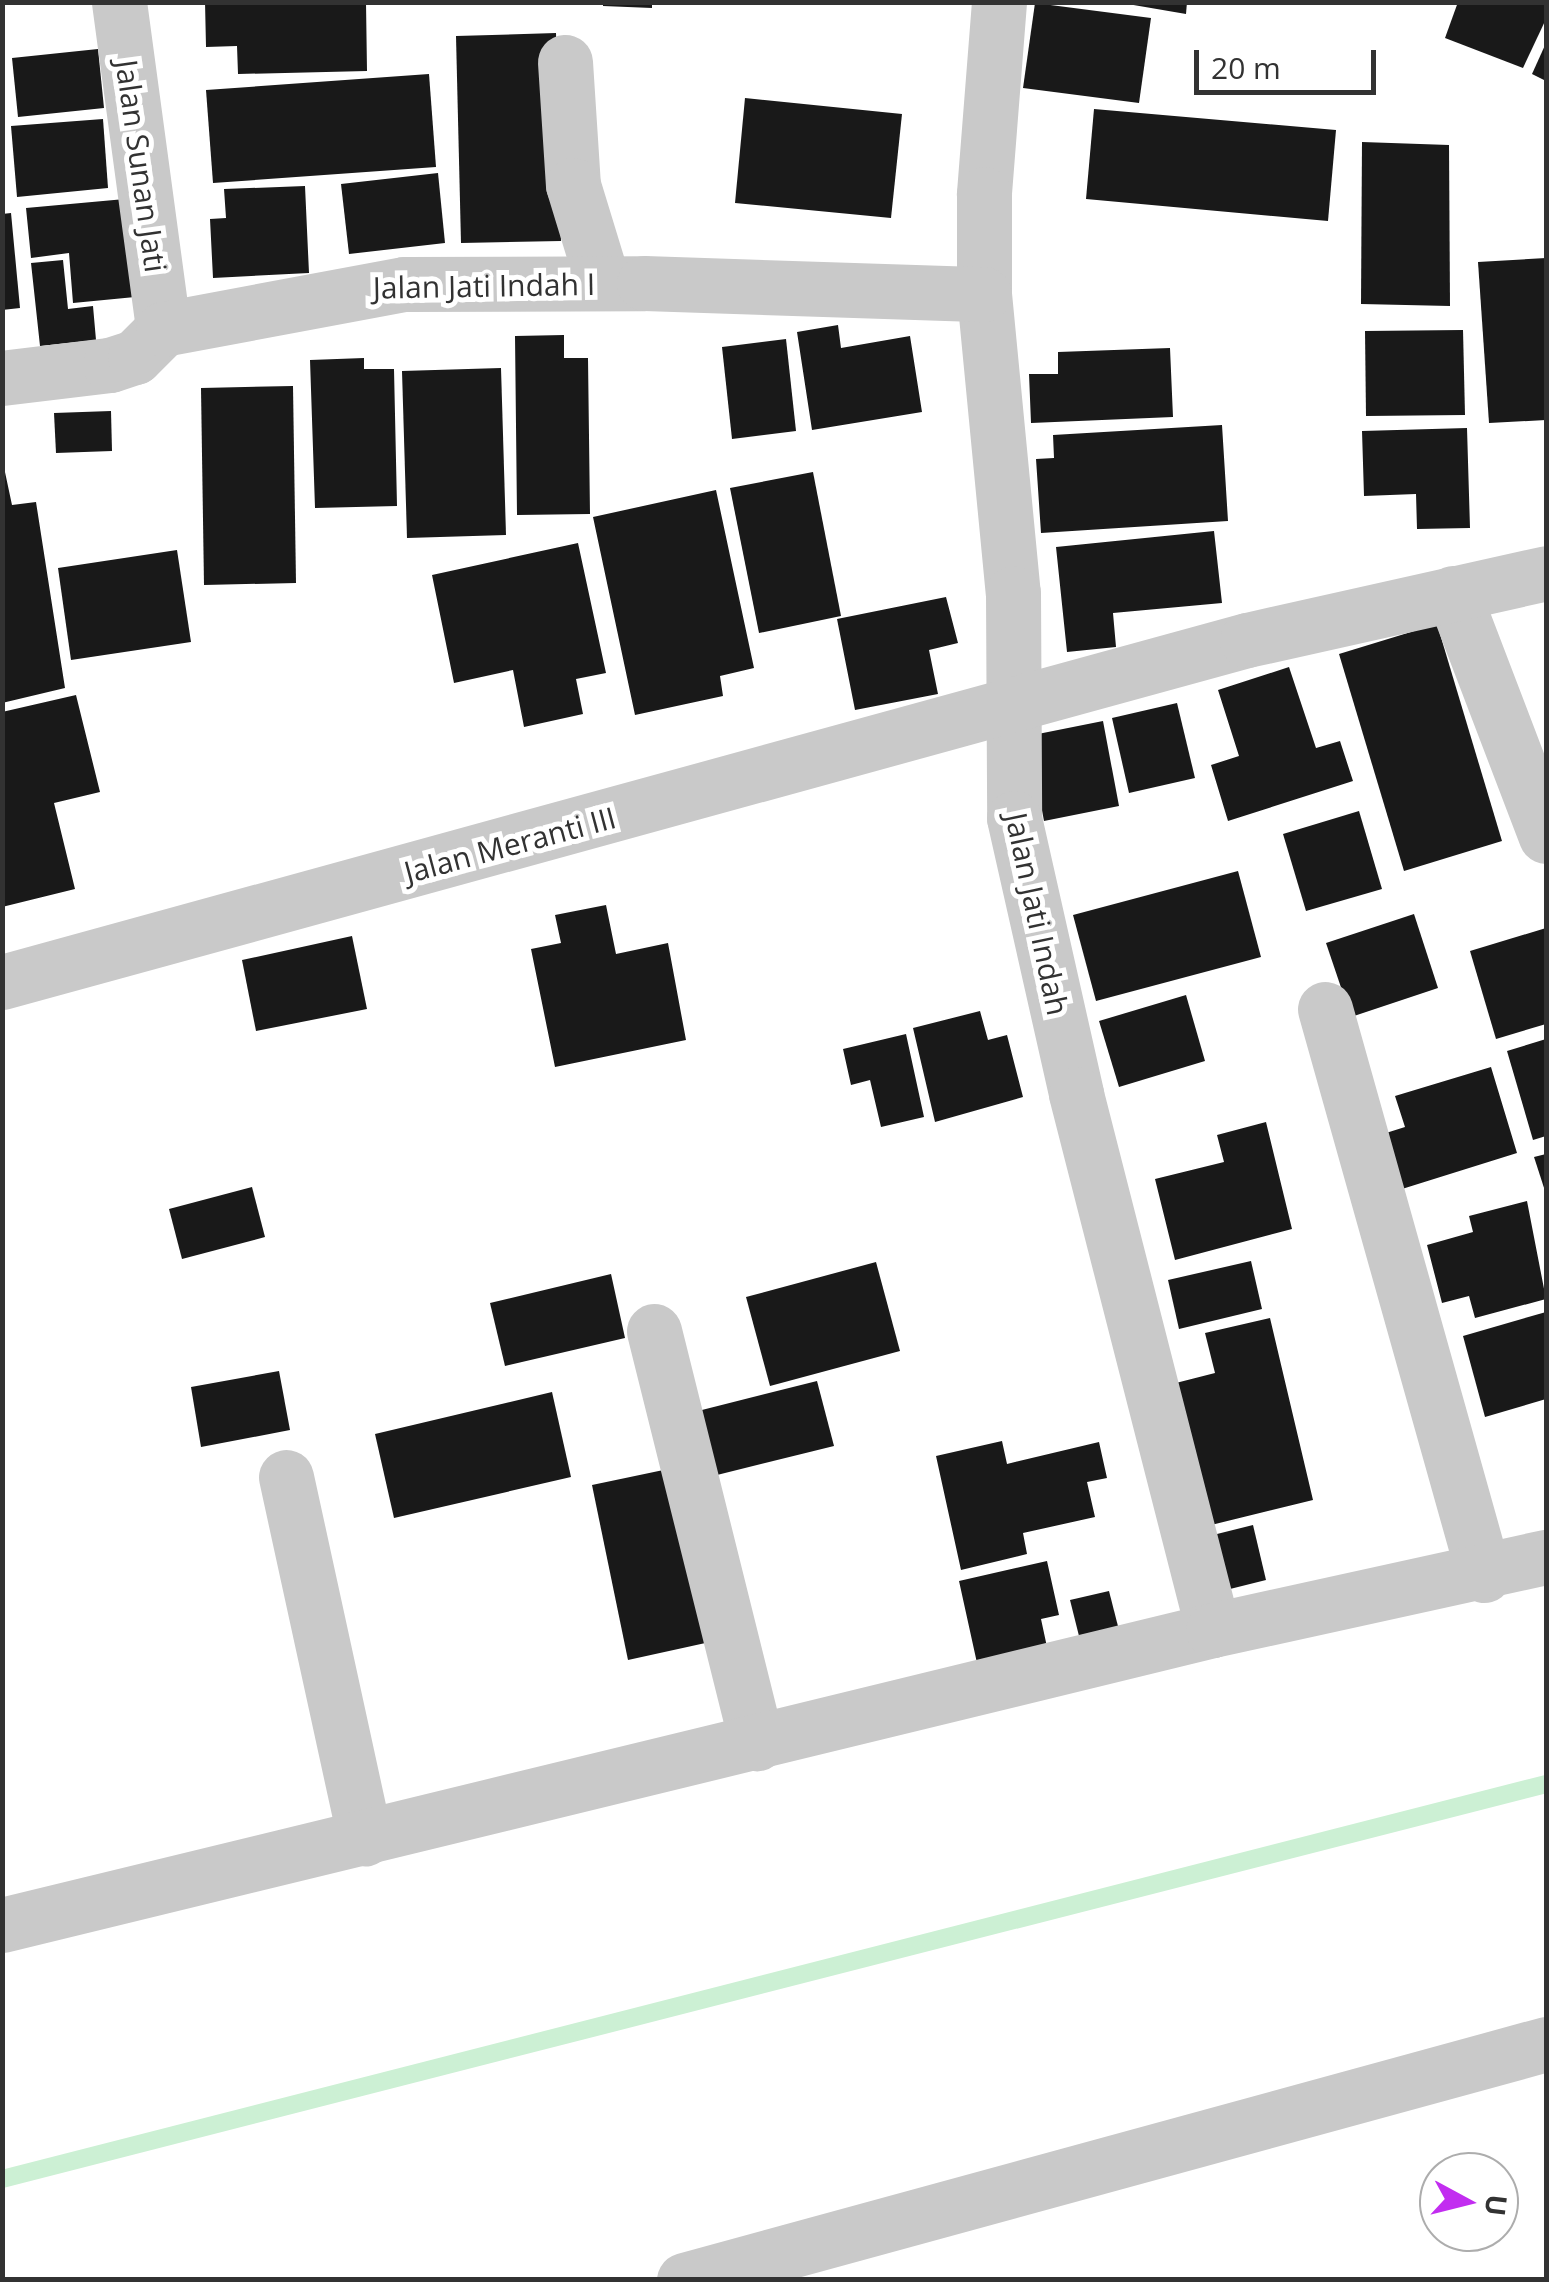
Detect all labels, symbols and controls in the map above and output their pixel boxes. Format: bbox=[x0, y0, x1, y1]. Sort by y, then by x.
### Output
scale bar bbox=[1199, 30, 1382, 92]
text: 20 m bbox=[1211, 47, 1281, 88]
street label: Jalan Sunan Jati bbox=[108, 57, 174, 275]
street label: Jalan Jati Indah I bbox=[373, 266, 595, 306]
street label: Jalan Meranti III bbox=[400, 799, 620, 891]
street label: Jalan Jati Indah bbox=[998, 809, 1076, 1019]
north arrow bbox=[1419, 2152, 1519, 2252]
text: U bbox=[1477, 2193, 1517, 2218]

